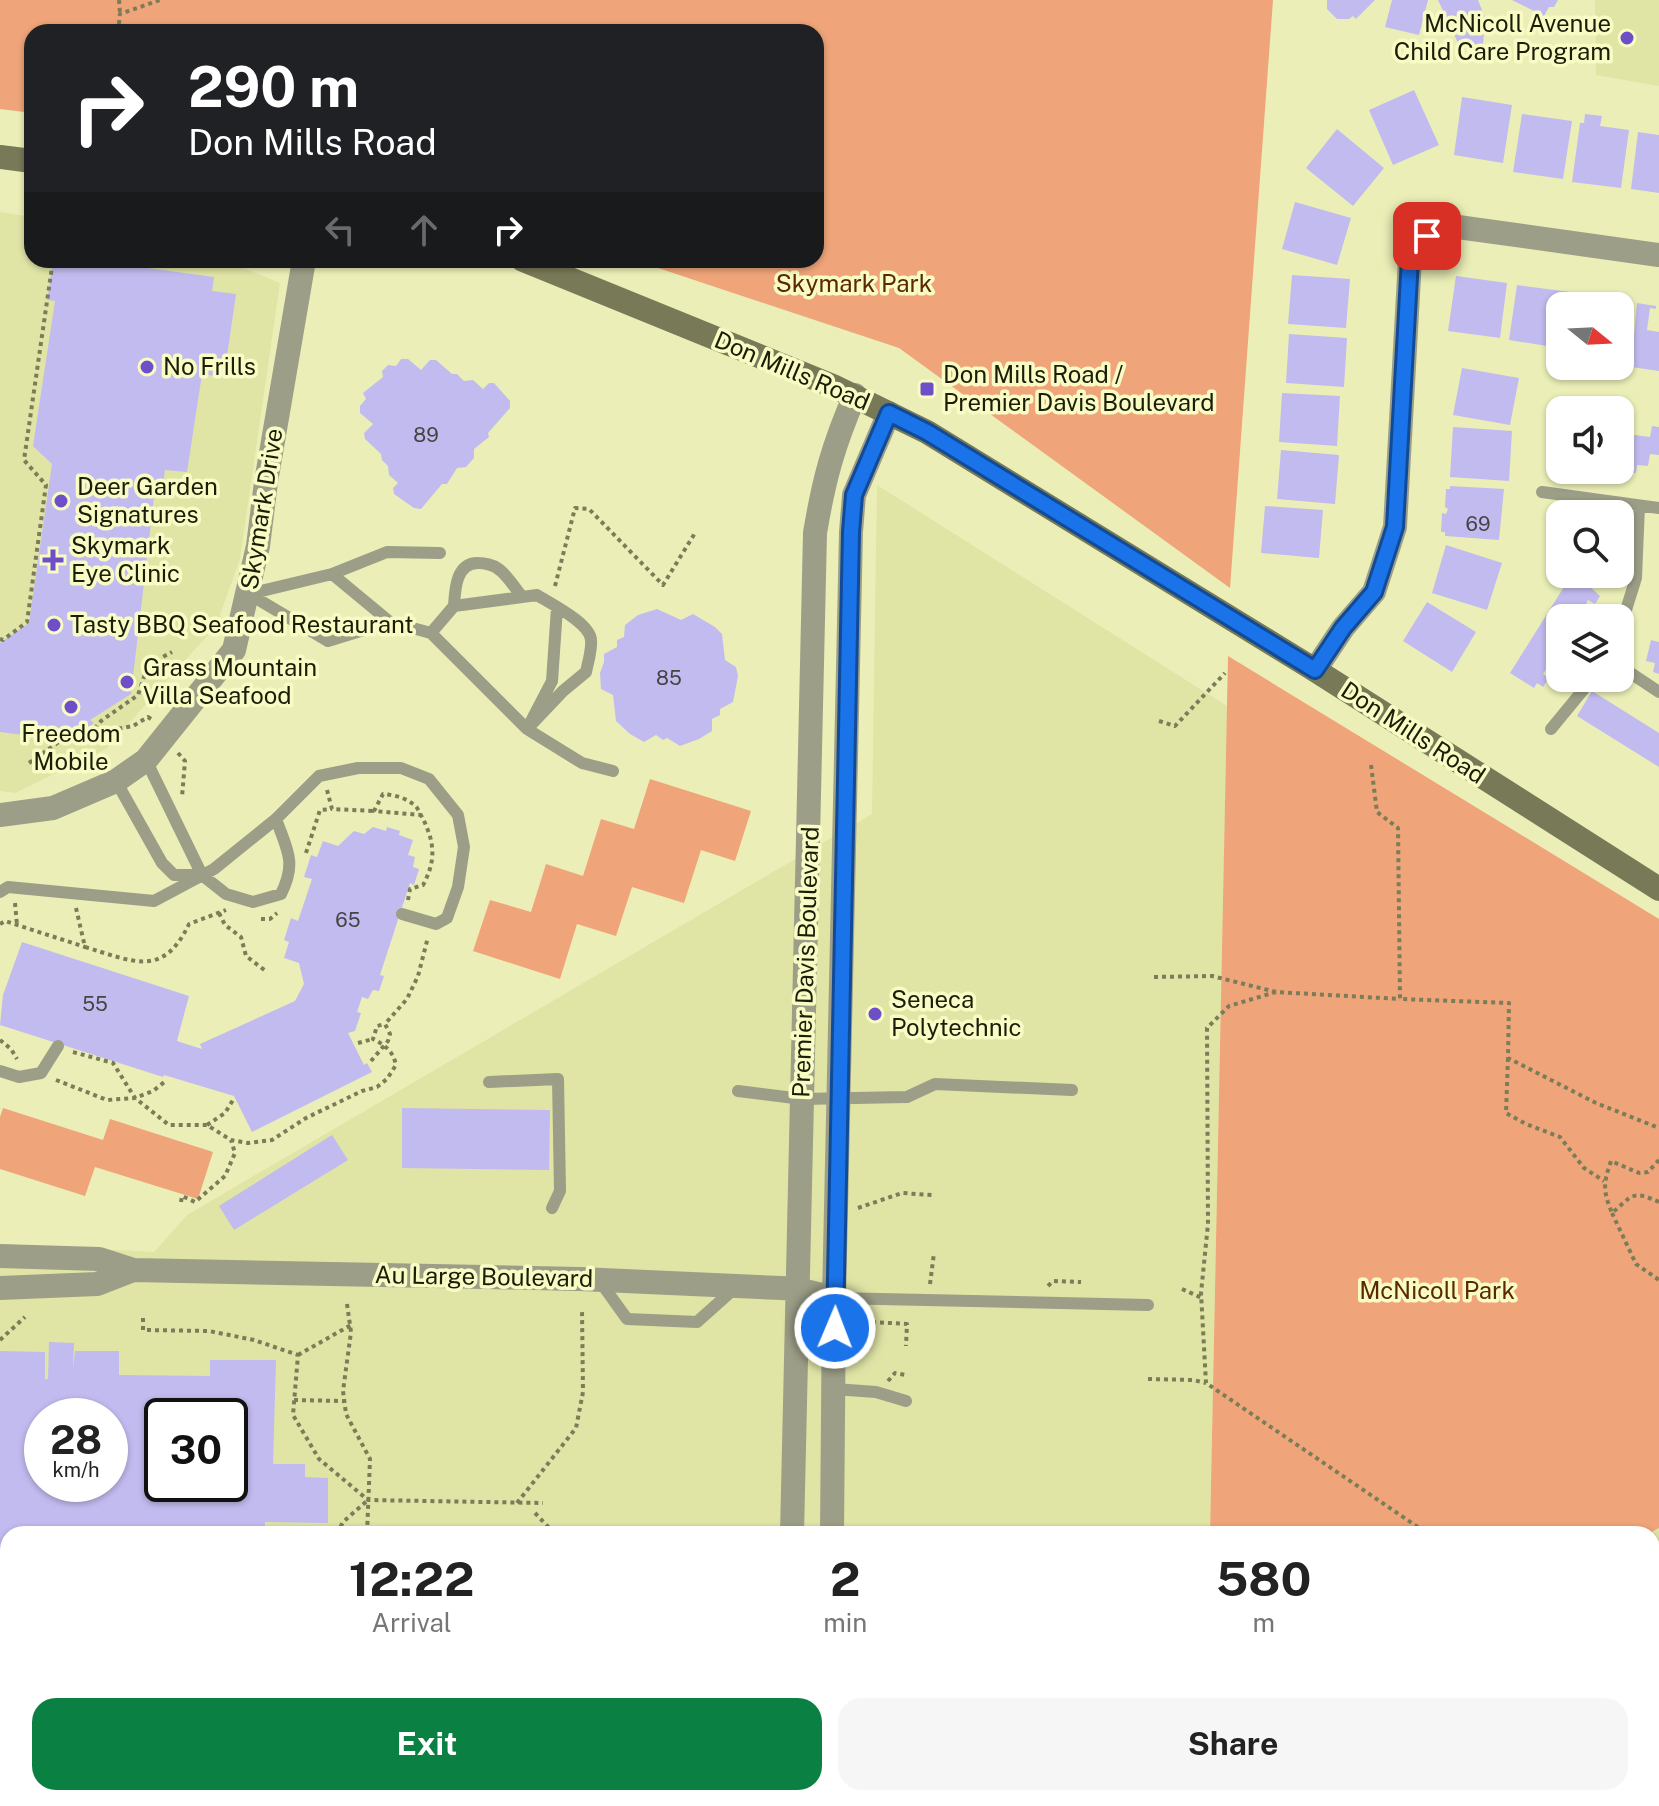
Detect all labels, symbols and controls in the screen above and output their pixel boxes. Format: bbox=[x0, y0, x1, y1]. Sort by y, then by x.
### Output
place label: McNicoll Avenue Child Care Program bbox=[1394, 9, 1611, 65]
marker: McNicoll Avenue Child Care Program bbox=[1618, 29, 1636, 47]
text: 290 m bbox=[188, 54, 359, 120]
icon: right bbox=[56, 56, 160, 160]
text: Don Mills Road bbox=[188, 121, 437, 163]
pin bbox=[1393, 202, 1461, 270]
icon: left bbox=[318, 208, 362, 252]
icon: ahead bbox=[402, 208, 446, 252]
icon: right bbox=[486, 208, 530, 252]
icon: arrive bbox=[1405, 214, 1449, 258]
park label: Skymark Park bbox=[776, 269, 932, 297]
north arrow bbox=[1546, 292, 1634, 380]
map controls bbox=[1546, 292, 1634, 692]
street label: Don Mills Road bbox=[711, 325, 874, 415]
place label: No Frills bbox=[163, 352, 256, 380]
marker: No Frills bbox=[138, 358, 156, 376]
place label: Don Mills Road / Premier Davis Boulevard bbox=[943, 360, 1214, 416]
marker: Don Mills Road / Premier Davis Boulevard bbox=[918, 380, 936, 398]
button: sound bbox=[1546, 396, 1634, 484]
house number: 89 bbox=[413, 423, 439, 447]
street label: Skymark Drive bbox=[234, 426, 288, 591]
place label: Deer Garden Signatures bbox=[77, 472, 218, 528]
marker: Deer Garden Signatures bbox=[52, 492, 70, 510]
button: search bbox=[1546, 500, 1634, 588]
house number: 69 bbox=[1466, 512, 1490, 536]
place label: Skymark Eye Clinic bbox=[71, 531, 180, 587]
marker: Skymark Eye Clinic bbox=[42, 549, 64, 571]
button: layers bbox=[1546, 604, 1634, 692]
place label: Tasty BBQ Seafood Restaurant bbox=[70, 610, 414, 638]
marker: Tasty BBQ Seafood Restaurant bbox=[45, 616, 63, 634]
place label: Grass Mountain Villa Seafood bbox=[143, 653, 317, 709]
house number: 85 bbox=[656, 666, 682, 690]
marker: Grass Mountain Villa Seafood bbox=[118, 673, 136, 691]
street label: Don Mills Road bbox=[1336, 675, 1491, 789]
marker: Freedom Mobile bbox=[62, 698, 80, 716]
place label: Freedom Mobile bbox=[21, 719, 121, 775]
street label: Premier Davis Boulevard bbox=[786, 826, 824, 1098]
house number: 65 bbox=[335, 908, 361, 932]
place label: Seneca Polytechnic bbox=[891, 985, 1022, 1041]
house number: 55 bbox=[82, 992, 108, 1016]
marker: Seneca Polytechnic bbox=[866, 1005, 884, 1023]
street label: Au Large Boulevard bbox=[375, 1260, 594, 1292]
park label: McNicoll Park bbox=[1359, 1276, 1515, 1304]
position arrow bbox=[793, 1286, 877, 1370]
speed limit sign: 30 bbox=[144, 1398, 248, 1502]
text: 28 bbox=[50, 1416, 102, 1463]
text: km/h bbox=[52, 1458, 100, 1482]
text: 12:22 bbox=[349, 1550, 475, 1607]
text: 2 bbox=[830, 1550, 860, 1607]
text: 580 bbox=[1216, 1550, 1311, 1607]
text: Arrival bbox=[371, 1607, 452, 1638]
text: min bbox=[823, 1607, 867, 1638]
text: m bbox=[1252, 1607, 1275, 1638]
button: Exit bbox=[32, 1698, 822, 1790]
button: Share bbox=[838, 1698, 1628, 1790]

